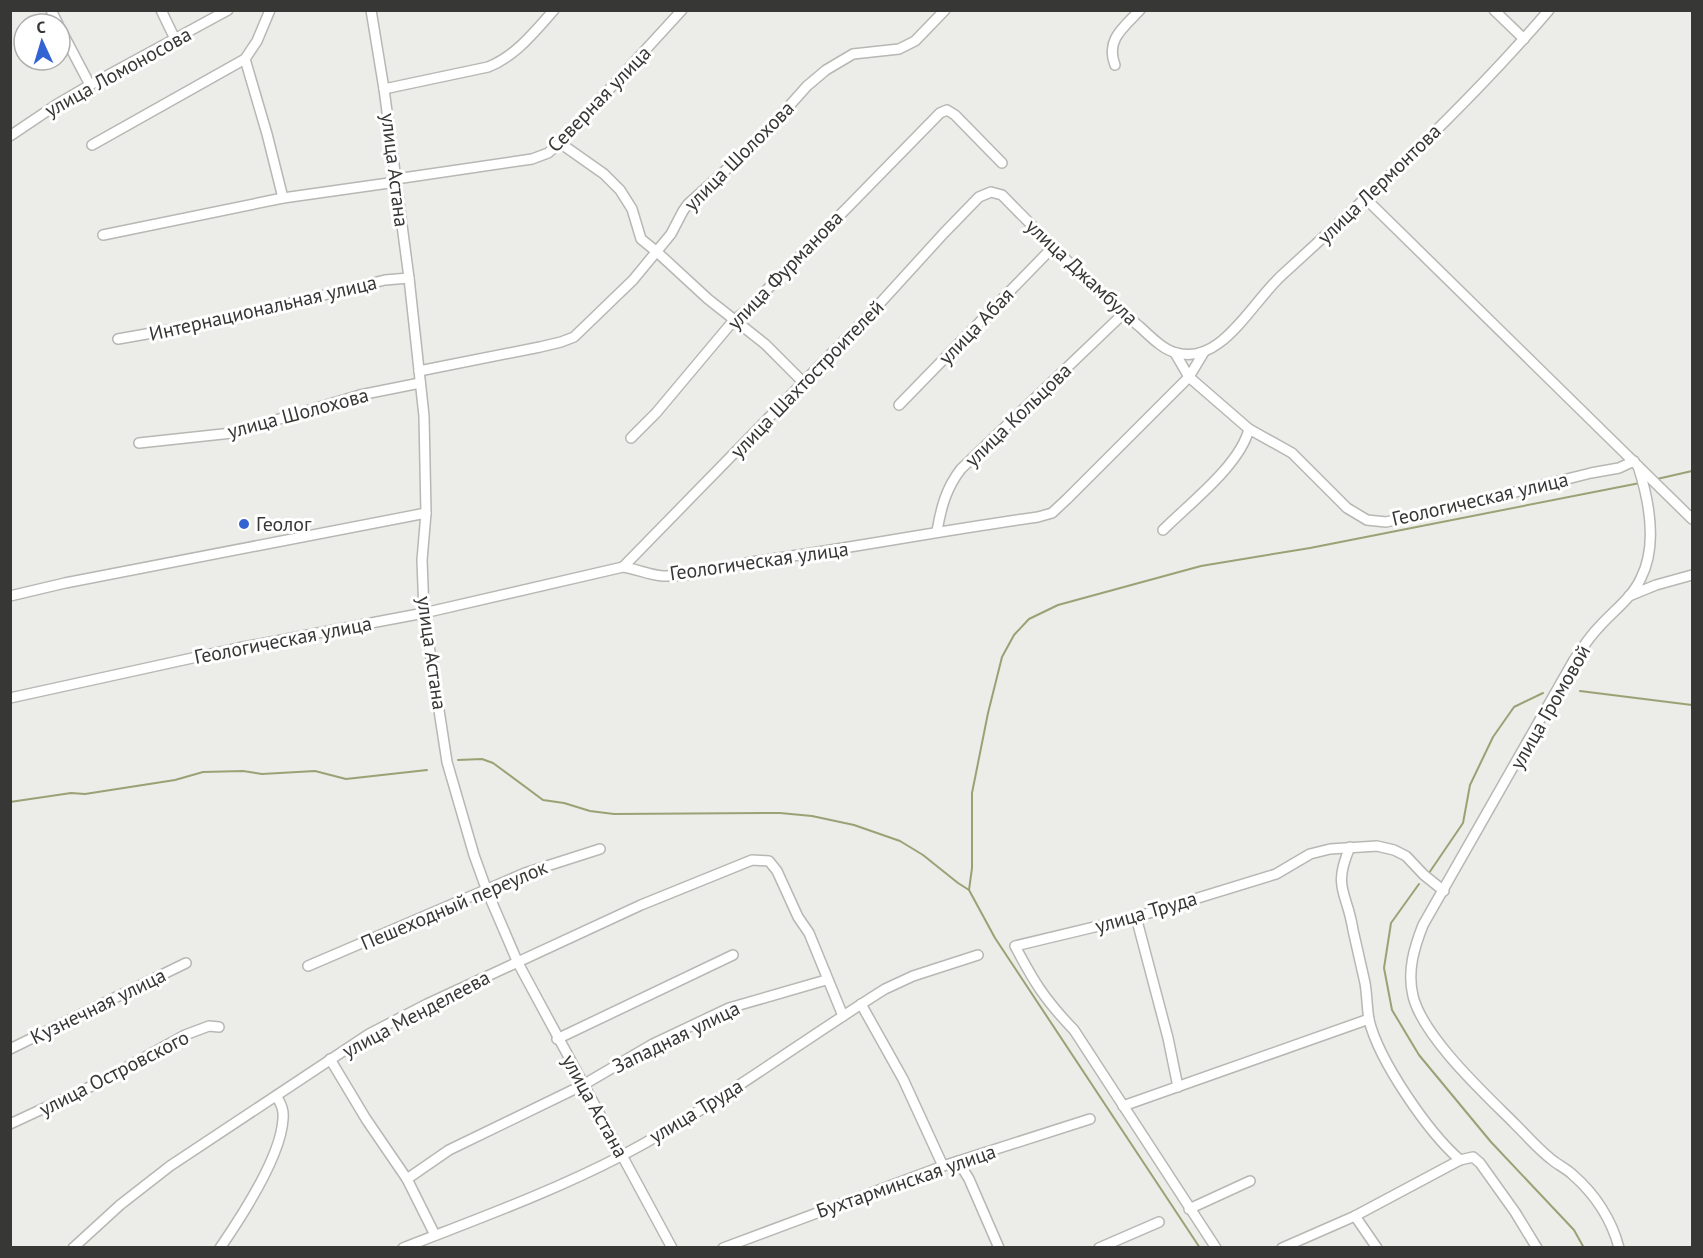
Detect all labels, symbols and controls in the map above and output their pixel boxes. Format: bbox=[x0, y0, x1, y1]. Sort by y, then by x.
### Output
north arrow bbox=[12, 12, 72, 72]
text: С bbox=[36, 17, 46, 37]
street label: улица Ломоносова bbox=[40, 21, 196, 123]
street label: Северная улица bbox=[542, 40, 656, 158]
street label: улица Шолохова bbox=[678, 95, 800, 217]
street label: улица Астана bbox=[375, 112, 415, 228]
street label: улица Лермонтова bbox=[1312, 118, 1446, 250]
street label: улица Фурманова bbox=[721, 205, 849, 335]
street label: улица Джамбула bbox=[1020, 213, 1144, 331]
street label: Интернациональная улица bbox=[147, 269, 379, 347]
street label: улица Абая bbox=[933, 282, 1019, 370]
street label: улица Шахтостроителей bbox=[725, 294, 889, 464]
street label: улица Кольцова bbox=[959, 357, 1077, 473]
street label: улица Шолохова bbox=[225, 382, 371, 444]
street label: Геологическая улица bbox=[1389, 466, 1571, 532]
place label: Геолог bbox=[256, 511, 312, 537]
marker: Геолог bbox=[237, 517, 251, 531]
street label: Геологическая улица bbox=[668, 536, 850, 586]
street label: улица Астана bbox=[411, 595, 453, 711]
street label: Геологическая улица bbox=[192, 610, 374, 670]
street label: улица Громовой bbox=[1504, 640, 1596, 774]
street label: Пешеходный переулок bbox=[357, 854, 552, 956]
street label: улица Труда bbox=[1092, 885, 1200, 939]
street label: Кузнечная улица bbox=[26, 962, 170, 1050]
street label: улица Менделеева bbox=[338, 964, 494, 1064]
street label: Западная улица bbox=[608, 995, 744, 1079]
street label: улица Островского bbox=[35, 1024, 193, 1122]
street label: улица Астана bbox=[556, 1050, 634, 1162]
street label: улица Труда bbox=[644, 1073, 748, 1149]
street label: Бухтарминская улица bbox=[813, 1138, 999, 1224]

